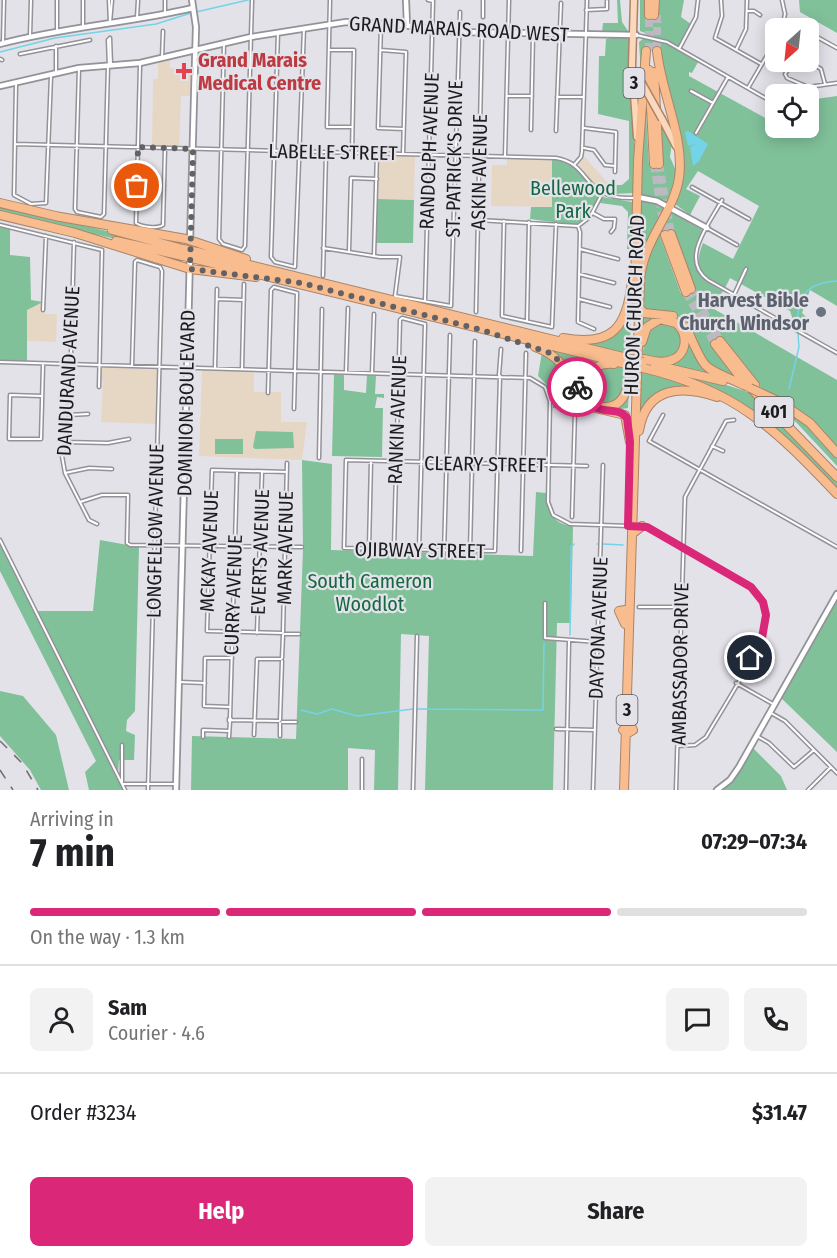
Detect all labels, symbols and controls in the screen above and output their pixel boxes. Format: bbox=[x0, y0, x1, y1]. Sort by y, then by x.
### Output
street label: GRAND MARAIS ROAD WEST bbox=[348, 11, 570, 47]
north arrow bbox=[765, 18, 819, 72]
map controls bbox=[765, 18, 819, 138]
place label: Grand Marais Medical Centre bbox=[198, 48, 321, 95]
marker: Grand Marais Medical Centre bbox=[175, 62, 193, 80]
road number: 3 bbox=[624, 68, 644, 98]
street label: RANDOLPH AVENUE bbox=[414, 72, 444, 230]
street label: ST. PATRICK'S DRIVE bbox=[441, 80, 467, 238]
button: locate bbox=[765, 84, 819, 138]
street label: ASKIN AVENUE bbox=[466, 114, 492, 230]
street label: LABELLE STREET bbox=[268, 139, 399, 165]
pin bbox=[111, 160, 162, 211]
icon: bag bbox=[120, 169, 153, 202]
park label: Bellewood Park bbox=[530, 176, 616, 223]
street label: HURON CHURCH ROAD bbox=[619, 214, 649, 396]
street label: DANDURAND AVENUE bbox=[52, 285, 84, 457]
place label: Harvest Bible Church Windsor bbox=[679, 288, 810, 335]
marker: Harvest Bible Church Windsor bbox=[814, 305, 828, 319]
street label: DOMINION BOULEVARD bbox=[172, 309, 200, 497]
street label: RANKIN AVENUE bbox=[383, 355, 411, 485]
courier bbox=[547, 357, 607, 417]
icon: bike bbox=[561, 371, 594, 404]
road number: 401 bbox=[754, 397, 794, 427]
street label: LONGFELLOW AVENUE bbox=[141, 444, 169, 618]
street label: CLEARY STREET bbox=[424, 451, 547, 477]
street label: EVERTS AVENUE bbox=[246, 489, 274, 615]
street label: MCKAY AVENUE bbox=[195, 490, 223, 612]
street label: MARK AVENUE bbox=[272, 491, 298, 605]
street label: CURRY AVENUE bbox=[219, 534, 247, 656]
street label: OJIBWAY STREET bbox=[354, 537, 486, 563]
street label: DAYTONA AVENUE bbox=[584, 556, 612, 700]
park label: South Cameron Woodlot bbox=[307, 569, 433, 616]
street label: AMBASSADOR DRIVE bbox=[667, 582, 693, 746]
pin bbox=[724, 632, 775, 683]
icon: home bbox=[733, 641, 766, 674]
road number: 3 bbox=[616, 695, 638, 725]
text: Arriving in bbox=[30, 807, 114, 831]
text: 07:29–07:34 bbox=[701, 828, 807, 855]
text: 7 min bbox=[30, 830, 115, 876]
text: On the way · 1.3 km bbox=[30, 925, 185, 949]
button: person bbox=[30, 988, 93, 1051]
button: chat bbox=[666, 988, 729, 1051]
button: phone bbox=[744, 988, 807, 1051]
text: Sam bbox=[108, 994, 147, 1021]
text: Courier · 4.6 bbox=[108, 1021, 205, 1045]
text: Order #3234 bbox=[30, 1099, 136, 1126]
text: $31.47 bbox=[752, 1099, 807, 1126]
button: Help bbox=[30, 1177, 413, 1246]
button: Share bbox=[425, 1177, 807, 1246]

